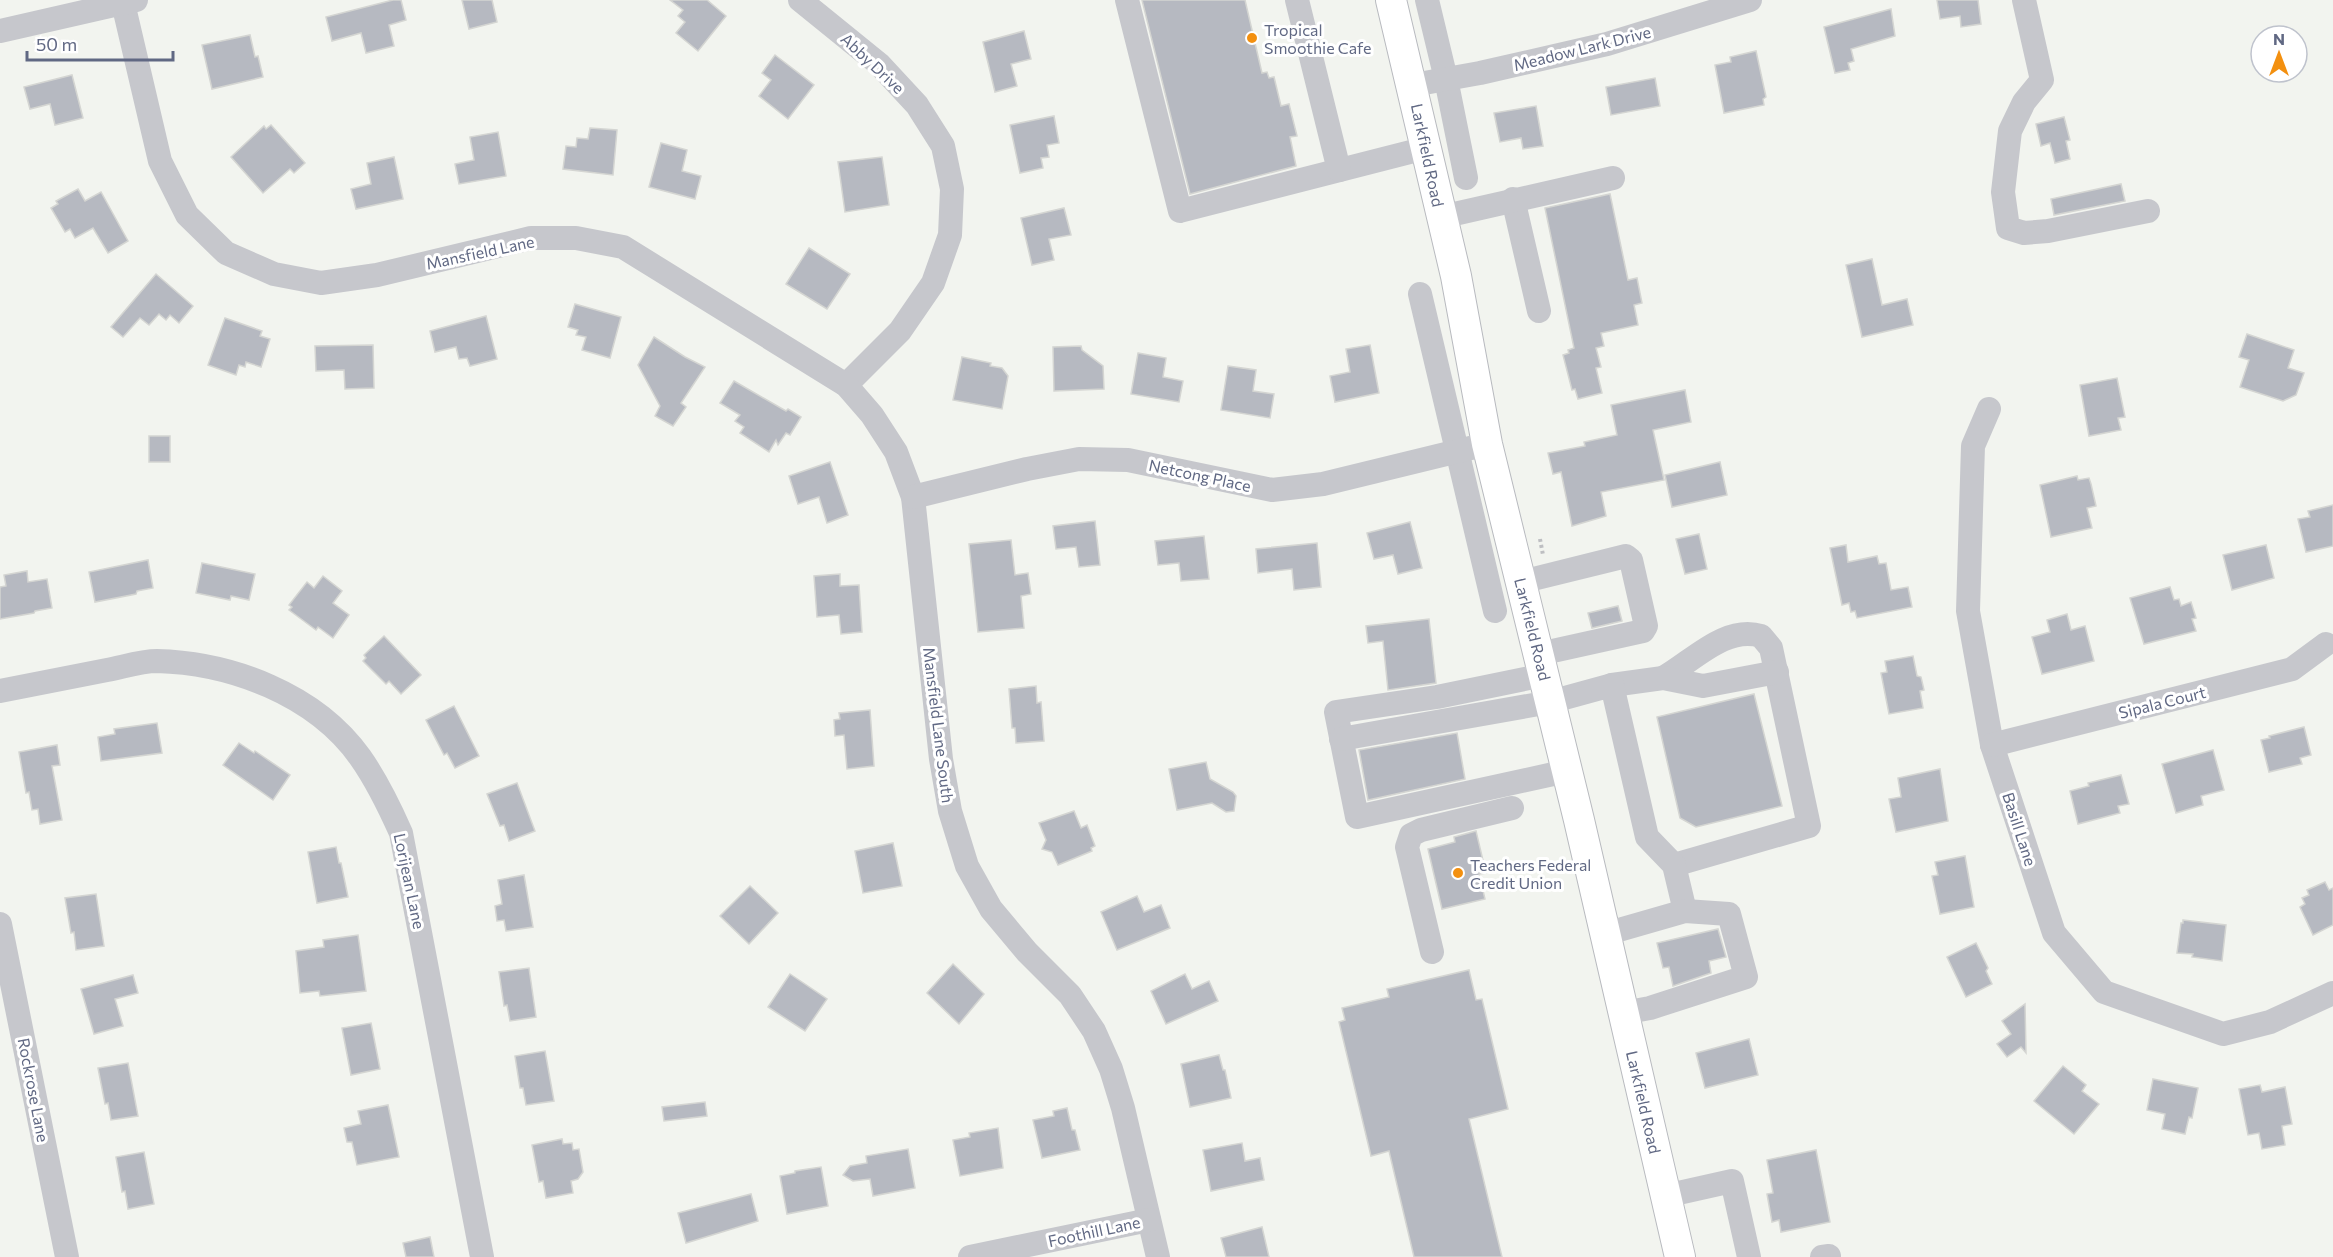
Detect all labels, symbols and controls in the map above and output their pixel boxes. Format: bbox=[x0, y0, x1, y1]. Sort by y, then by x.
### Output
place label: Tropical Smoothie Cafe bbox=[1264, 20, 1371, 57]
street label: Meadow Lark Drive bbox=[1511, 22, 1653, 74]
scale bar bbox=[27, 24, 172, 62]
north arrow bbox=[2249, 24, 2309, 84]
street label: Abby Drive bbox=[837, 29, 909, 97]
text: N bbox=[2273, 29, 2285, 48]
marker: Tropical Smoothie Cafe bbox=[1245, 31, 1259, 45]
text: 50 m bbox=[36, 33, 77, 55]
street label: Larkfield Road bbox=[1408, 102, 1448, 208]
street label: Mansfield Lane bbox=[424, 231, 536, 273]
street label: Netcong Place bbox=[1147, 455, 1253, 495]
street label: Larkfield Road bbox=[1511, 576, 1555, 682]
street label: Mansfield Lane South bbox=[920, 646, 958, 804]
street label: Sipala Court bbox=[2116, 682, 2208, 722]
street label: Basill Lane bbox=[1999, 790, 2041, 868]
street label: Lorijean Lane bbox=[391, 831, 429, 931]
place label: Teachers Federal Credit Union bbox=[1470, 855, 1591, 892]
marker: Teachers Federal Credit Union bbox=[1451, 866, 1465, 880]
street label: Rockrose Lane bbox=[15, 1036, 53, 1144]
street label: Larkfield Road bbox=[1623, 1049, 1665, 1155]
street label: Foothill Lane bbox=[1046, 1212, 1142, 1250]

